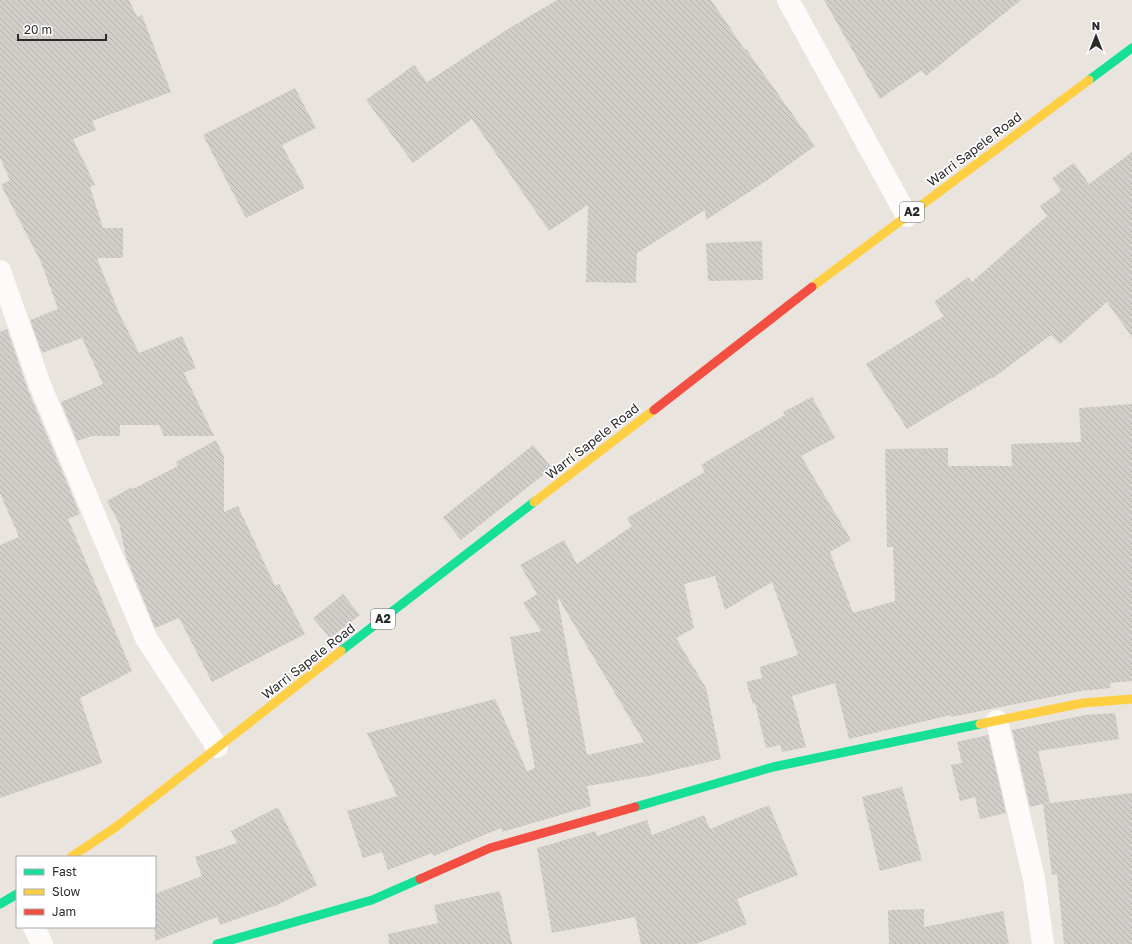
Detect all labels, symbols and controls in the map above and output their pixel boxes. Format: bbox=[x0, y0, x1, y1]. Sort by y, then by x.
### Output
scale bar bbox=[18, 16, 106, 42]
north arrow bbox=[1076, 16, 1116, 56]
text: N bbox=[1092, 19, 1100, 32]
text: 20 m bbox=[24, 22, 52, 37]
street label: Warri Sapele Road bbox=[924, 108, 1024, 190]
road number: A2 bbox=[900, 202, 924, 222]
street label: Warri Sapele Road bbox=[542, 400, 642, 482]
road number: A2 bbox=[371, 609, 395, 629]
street label: Warri Sapele Road bbox=[258, 620, 358, 702]
legend bbox=[16, 856, 156, 928]
text: Fast bbox=[52, 864, 77, 879]
text: Slow bbox=[52, 884, 80, 899]
text: Jam bbox=[52, 904, 76, 919]

